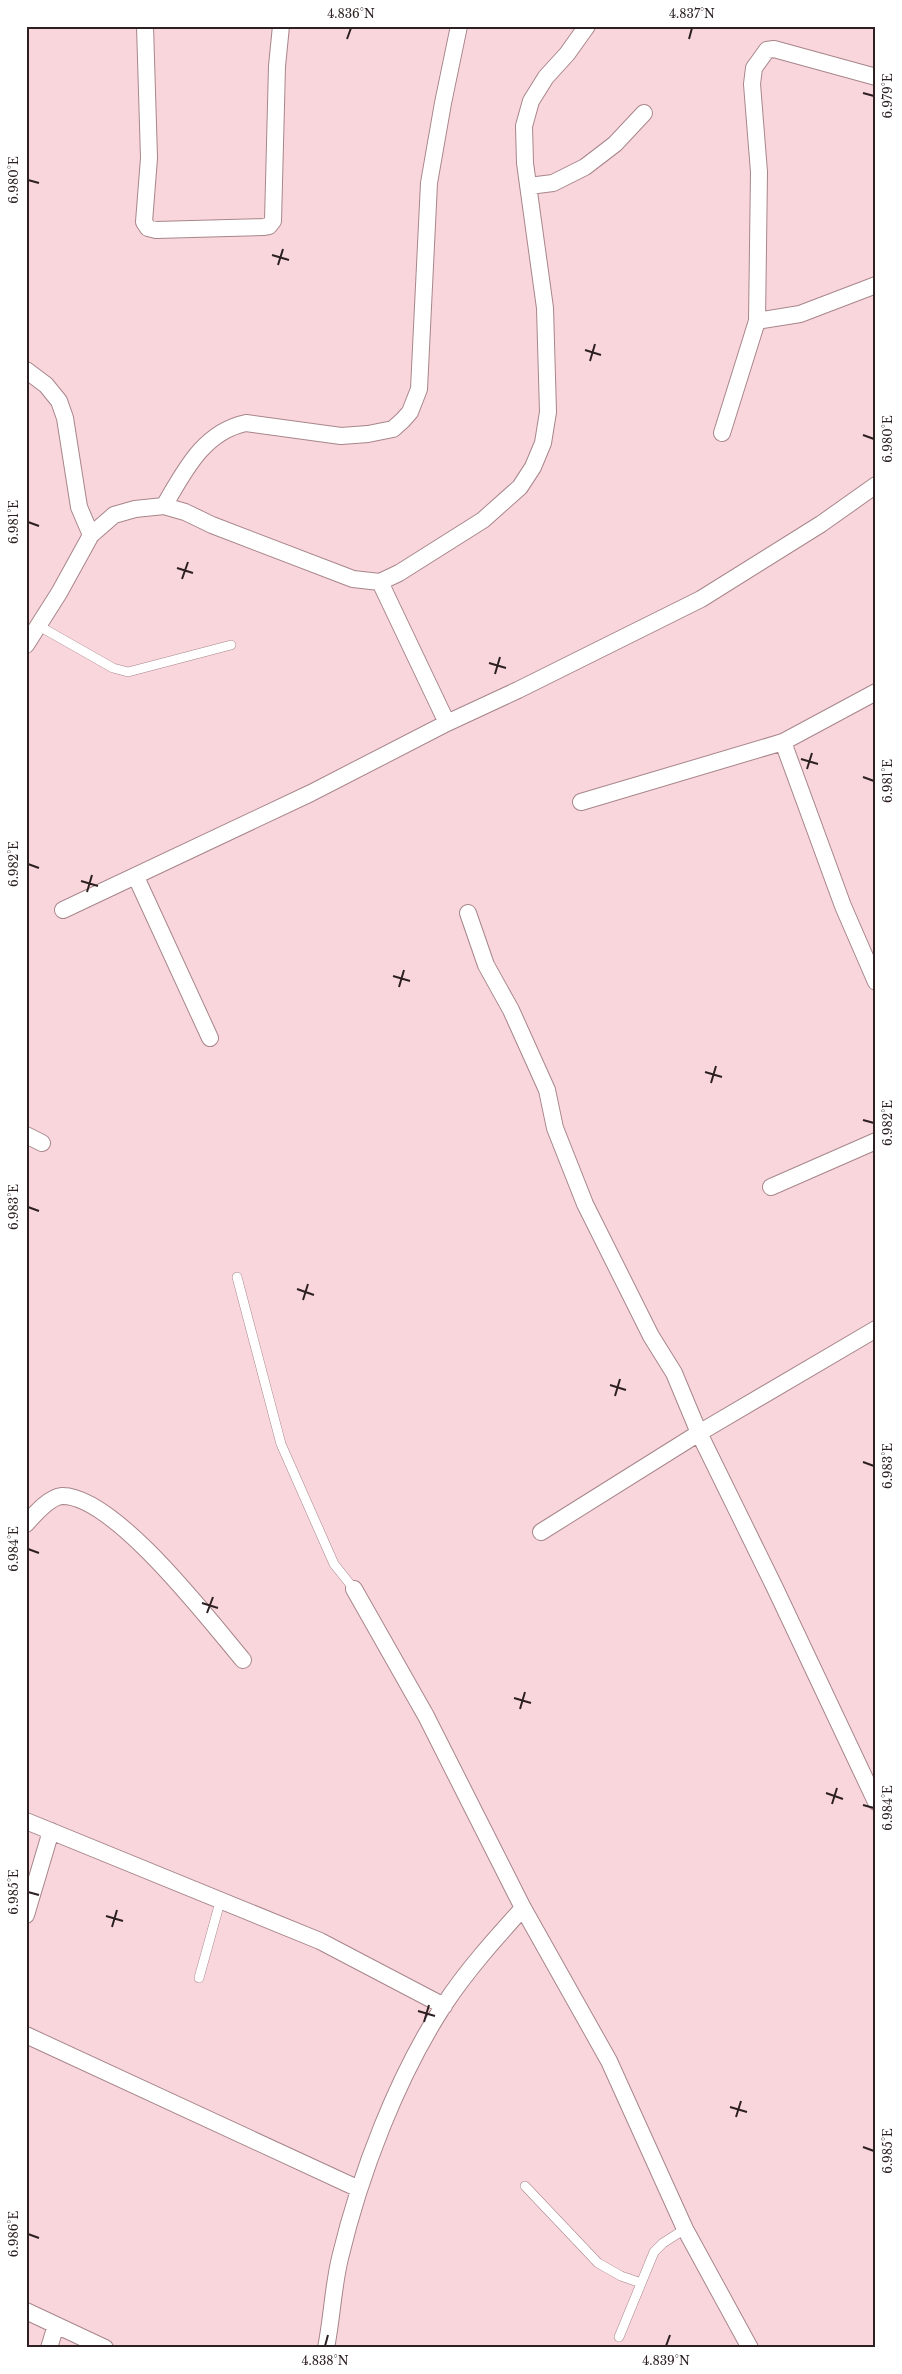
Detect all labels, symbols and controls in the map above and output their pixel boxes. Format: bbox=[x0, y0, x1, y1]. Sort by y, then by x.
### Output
text: 4.836°N bbox=[327, 6, 375, 21]
text: 4.837°N bbox=[669, 6, 715, 21]
text: 6.979°E bbox=[880, 73, 895, 119]
text: 6.980°E bbox=[6, 156, 21, 204]
text: 6.980°E bbox=[880, 415, 895, 463]
text: 6.981°E bbox=[6, 500, 21, 544]
text: 6.981°E bbox=[880, 759, 895, 803]
text: 6.982°E bbox=[6, 841, 21, 887]
text: 6.982°E bbox=[880, 1100, 895, 1146]
text: 6.983°E bbox=[6, 1184, 21, 1230]
text: 6.983°E bbox=[880, 1443, 895, 1489]
text: 6.984°E bbox=[6, 1526, 21, 1572]
text: 6.984°E bbox=[880, 1785, 895, 1831]
text: 6.985°E bbox=[6, 1869, 21, 1915]
text: 6.985°E bbox=[880, 2128, 895, 2174]
text: 6.986°E bbox=[6, 2210, 21, 2257]
text: 4.838°N bbox=[301, 2353, 349, 2368]
text: 4.839°N bbox=[642, 2353, 690, 2368]

